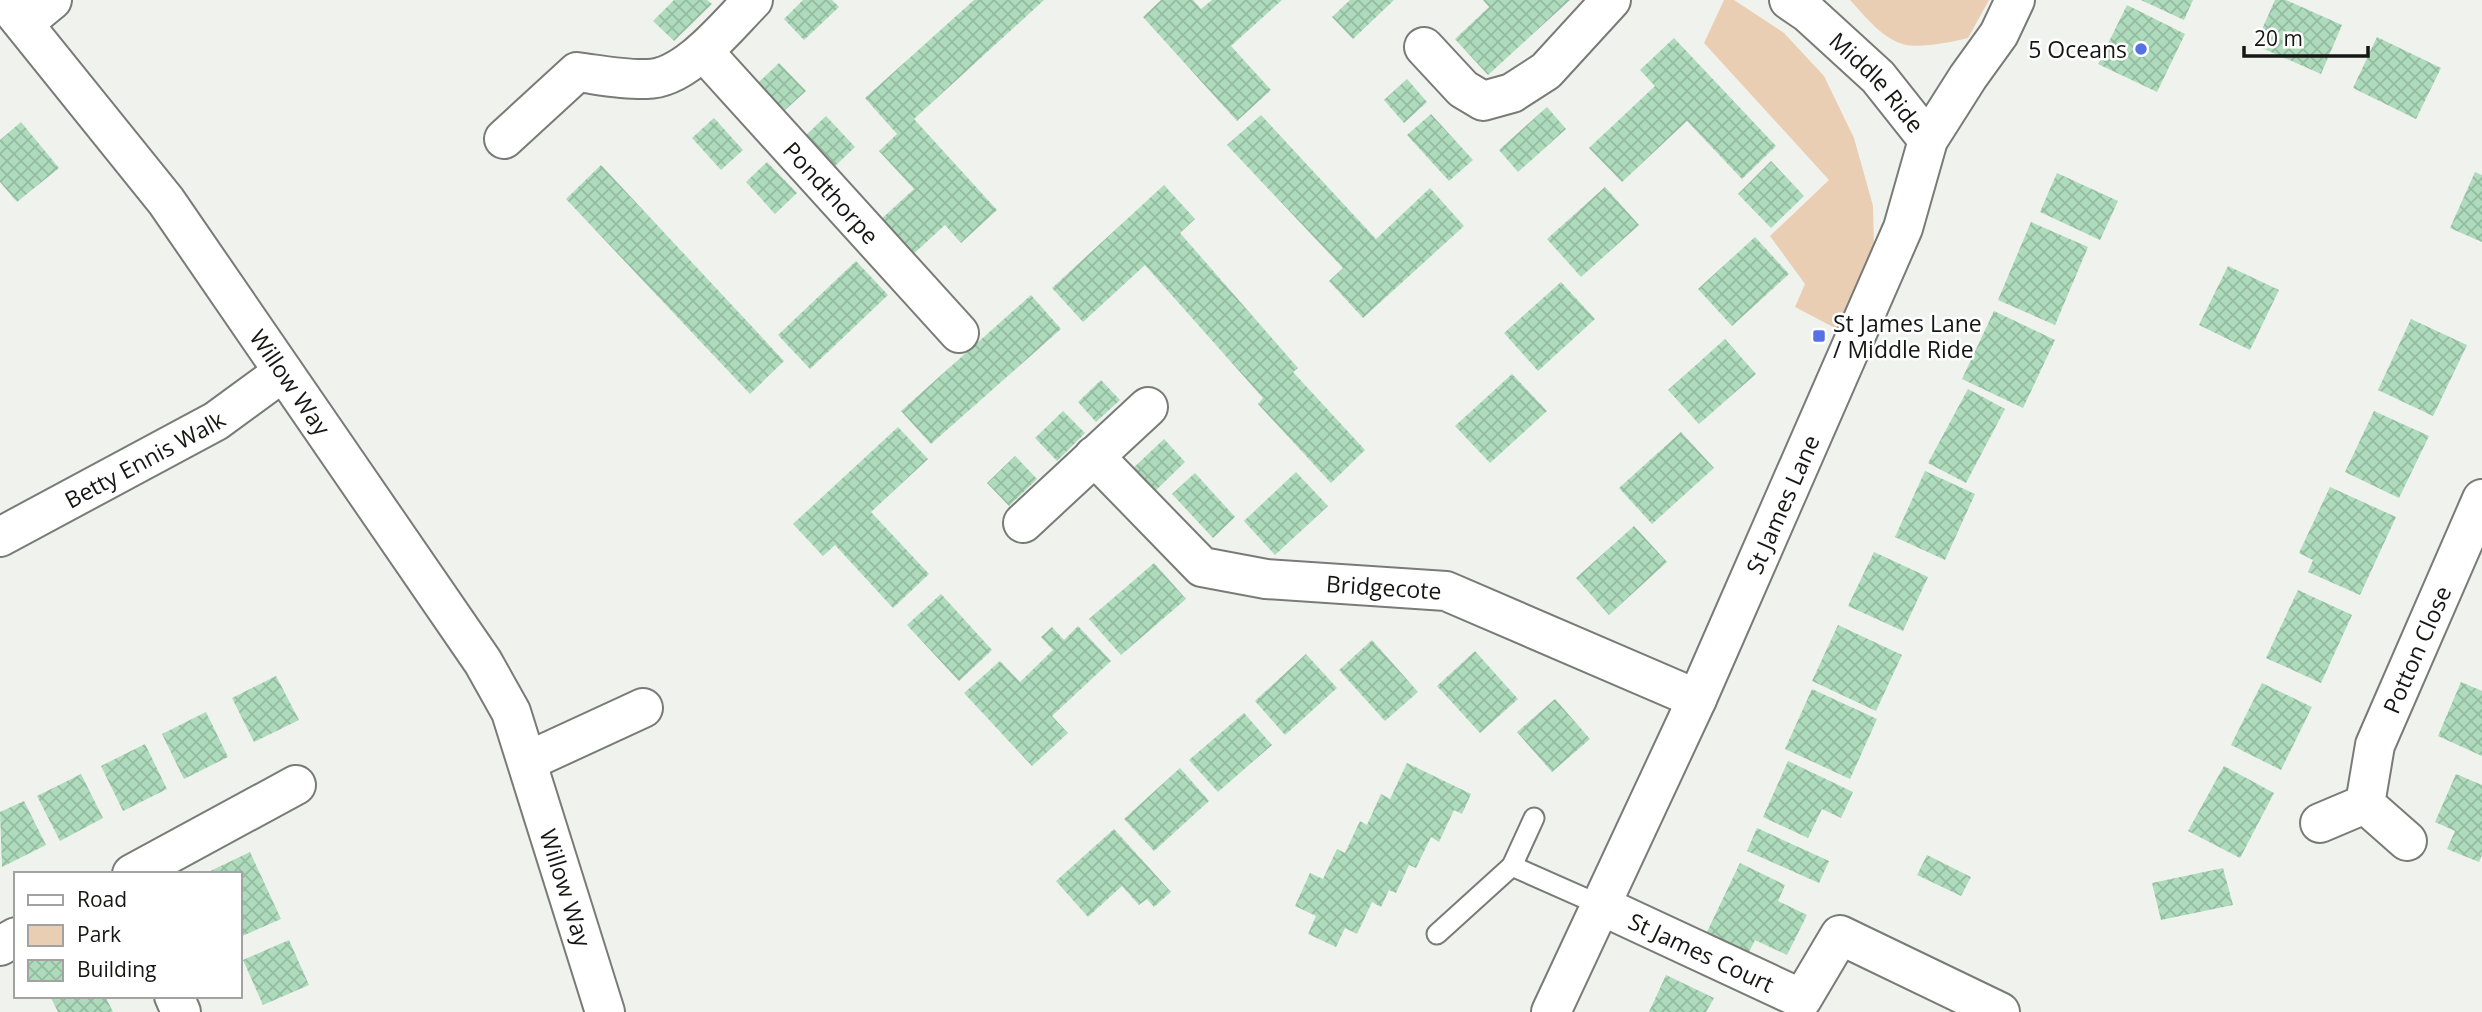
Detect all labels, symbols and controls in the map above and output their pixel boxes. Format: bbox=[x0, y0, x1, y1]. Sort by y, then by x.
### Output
scale bar bbox=[2244, 14, 2368, 58]
text: 20 m bbox=[2254, 24, 2303, 52]
street label: Middle Ride bbox=[1823, 25, 1932, 139]
place label: 5 Oceans bbox=[2028, 33, 2127, 65]
marker: 5 Oceans bbox=[2133, 41, 2149, 57]
street label: Pondthorpe bbox=[776, 134, 886, 251]
place label: St James Lane / Middle Ride bbox=[1833, 307, 1982, 365]
street label: Willow Way bbox=[243, 323, 339, 442]
marker: St James Lane / Middle Ride bbox=[1811, 328, 1827, 344]
street label: Betty Ennis Walk bbox=[59, 404, 232, 515]
street label: St James Lane bbox=[1738, 430, 1827, 579]
street label: Bridgecote bbox=[1325, 567, 1442, 607]
street label: Potton Close bbox=[2375, 581, 2458, 718]
street label: Willow Way bbox=[533, 825, 600, 951]
legend bbox=[14, 872, 242, 998]
text: Road bbox=[77, 885, 127, 913]
street label: St James Court bbox=[1624, 905, 1779, 1000]
text: Park bbox=[77, 920, 121, 948]
text: Building bbox=[77, 955, 156, 983]

